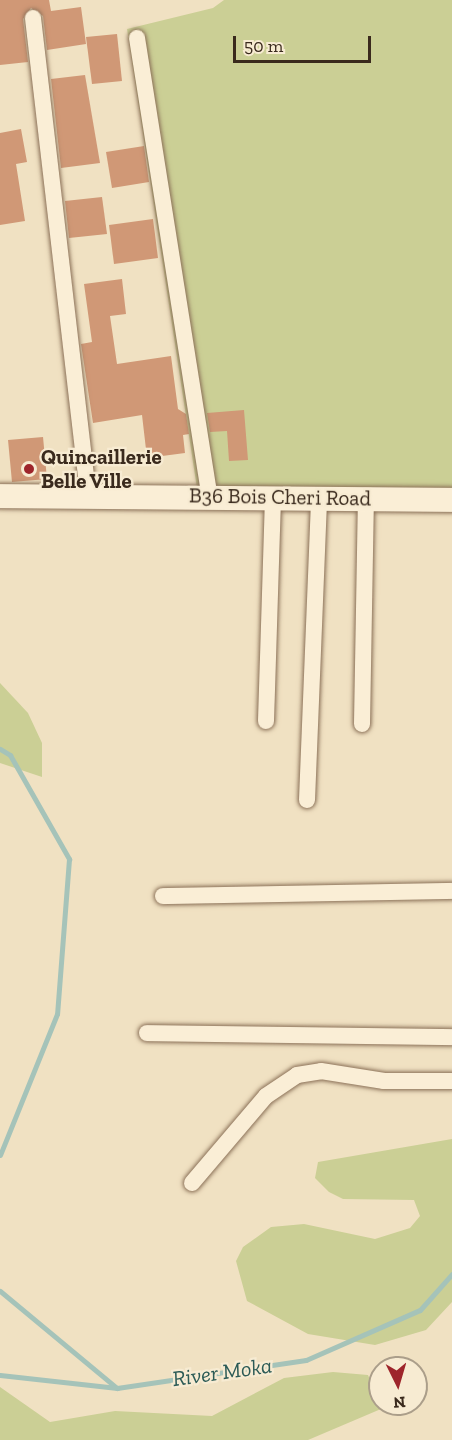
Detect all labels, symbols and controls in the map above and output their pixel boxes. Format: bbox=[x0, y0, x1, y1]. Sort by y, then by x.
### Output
scale bar bbox=[236, 24, 374, 62]
text: 50 m bbox=[244, 35, 283, 57]
place label: Quincaillerie Belle Ville bbox=[41, 444, 162, 494]
marker: Quincaillerie Belle Ville bbox=[22, 462, 36, 476]
street label: B36 Bois Cheri Road bbox=[189, 483, 371, 511]
water label: River Moka bbox=[170, 1352, 274, 1392]
north arrow bbox=[368, 1356, 428, 1416]
text: N bbox=[393, 1392, 406, 1412]

